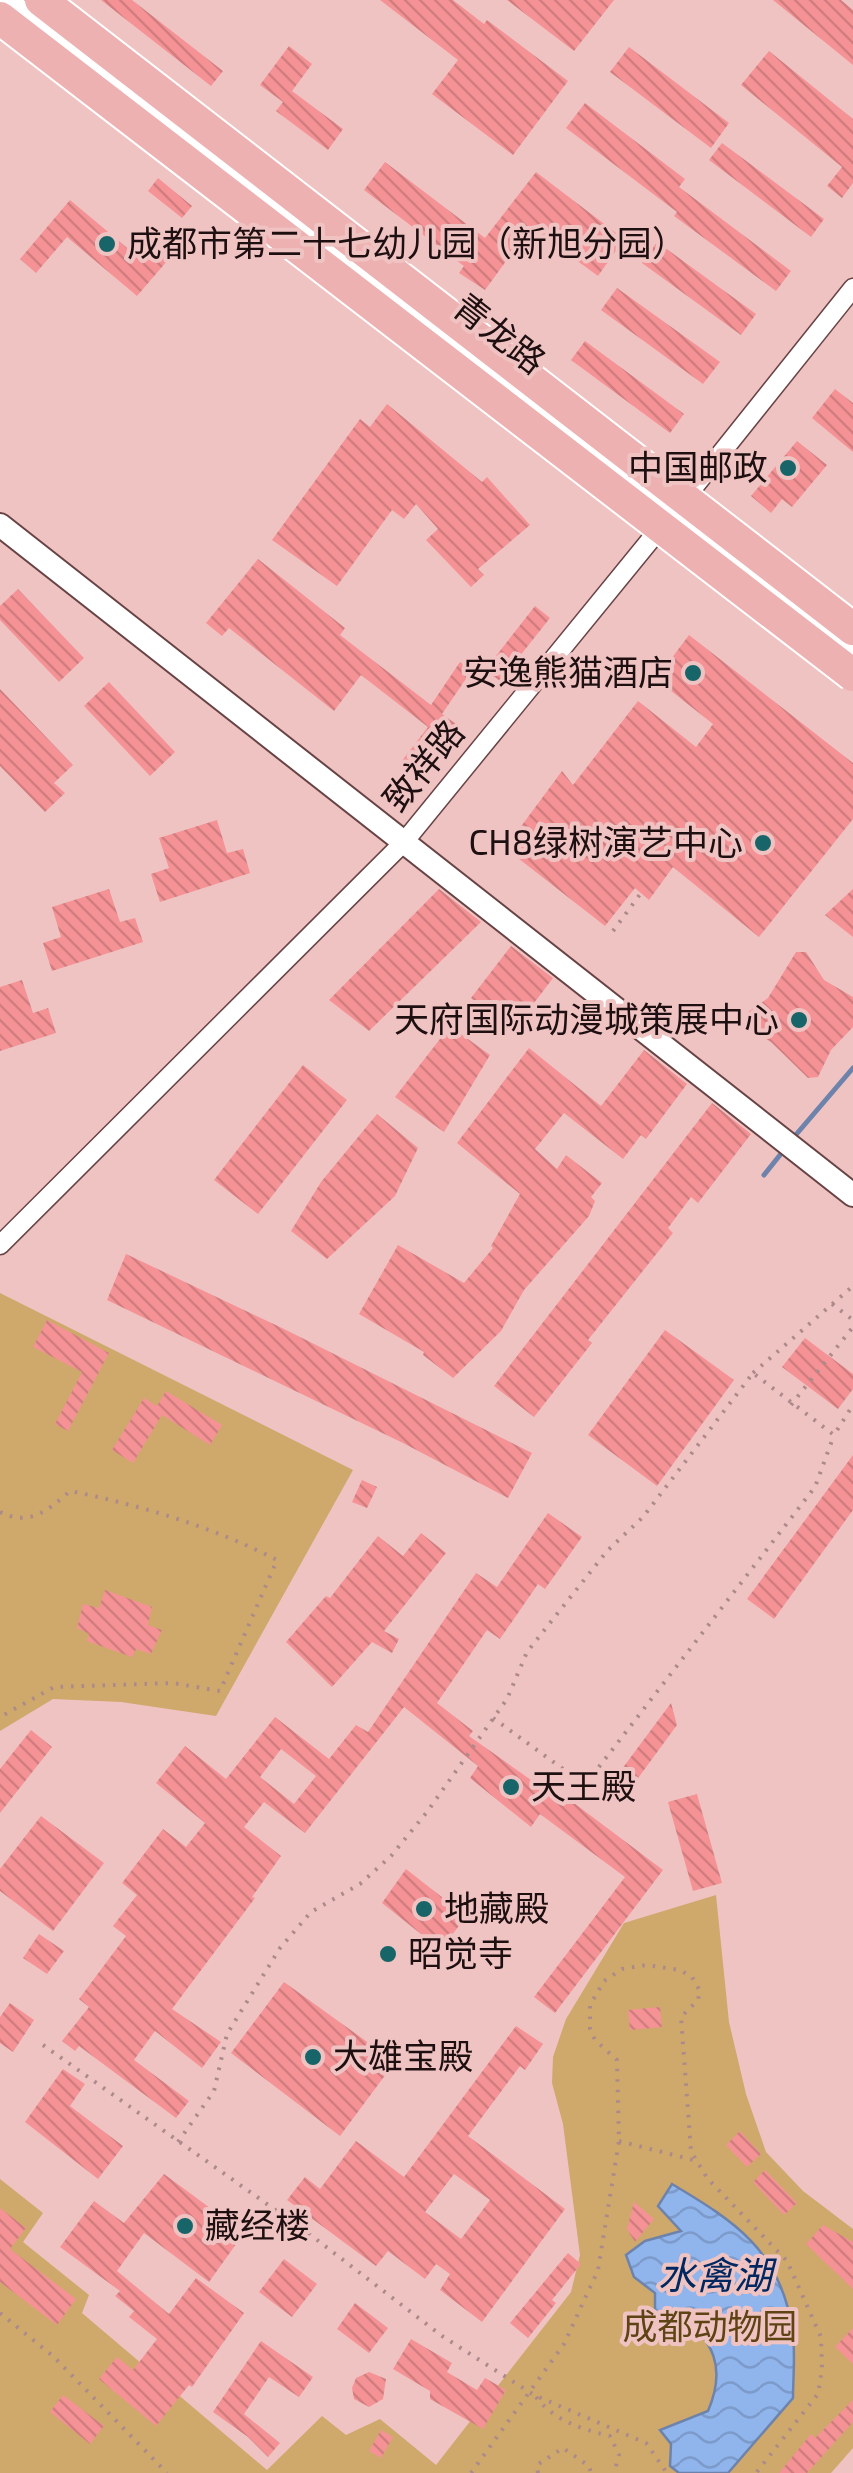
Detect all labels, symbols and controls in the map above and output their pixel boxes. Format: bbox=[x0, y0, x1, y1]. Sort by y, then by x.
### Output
place label: 成都市第二十七幼儿园（新旭分园） bbox=[127, 221, 687, 263]
marker: 成都市第二十七幼儿园（新旭分园） bbox=[96, 233, 118, 255]
street label: 青龙路 bbox=[446, 284, 555, 381]
place label: 中国邮政 bbox=[628, 445, 768, 487]
marker: 中国邮政 bbox=[777, 457, 799, 479]
place label: 安逸熊猫酒店 bbox=[463, 650, 673, 692]
marker: 安逸熊猫酒店 bbox=[682, 662, 704, 684]
street label: 致祥路 bbox=[373, 711, 472, 819]
place label: CH8绿树演艺中心 bbox=[468, 820, 743, 862]
marker: CH8绿树演艺中心 bbox=[752, 832, 774, 854]
place label: 天府国际动漫城策展中心 bbox=[394, 997, 779, 1039]
marker: 天府国际动漫城策展中心 bbox=[788, 1009, 810, 1031]
place label: 天王殿 bbox=[531, 1764, 636, 1806]
marker: 天王殿 bbox=[500, 1776, 522, 1798]
place label: 地藏殿 bbox=[444, 1886, 549, 1928]
marker: 地藏殿 bbox=[413, 1898, 435, 1920]
place label: 昭觉寺 bbox=[408, 1931, 513, 1973]
marker: 昭觉寺 bbox=[377, 1943, 399, 1965]
place label: 大雄宝殿 bbox=[333, 2034, 473, 2076]
marker: 大雄宝殿 bbox=[302, 2046, 324, 2068]
place label: 藏经楼 bbox=[205, 2203, 310, 2245]
marker: 藏经楼 bbox=[174, 2215, 196, 2237]
water label: 水禽湖 bbox=[658, 2251, 777, 2297]
park label: 成都动物园 bbox=[622, 2304, 798, 2346]

